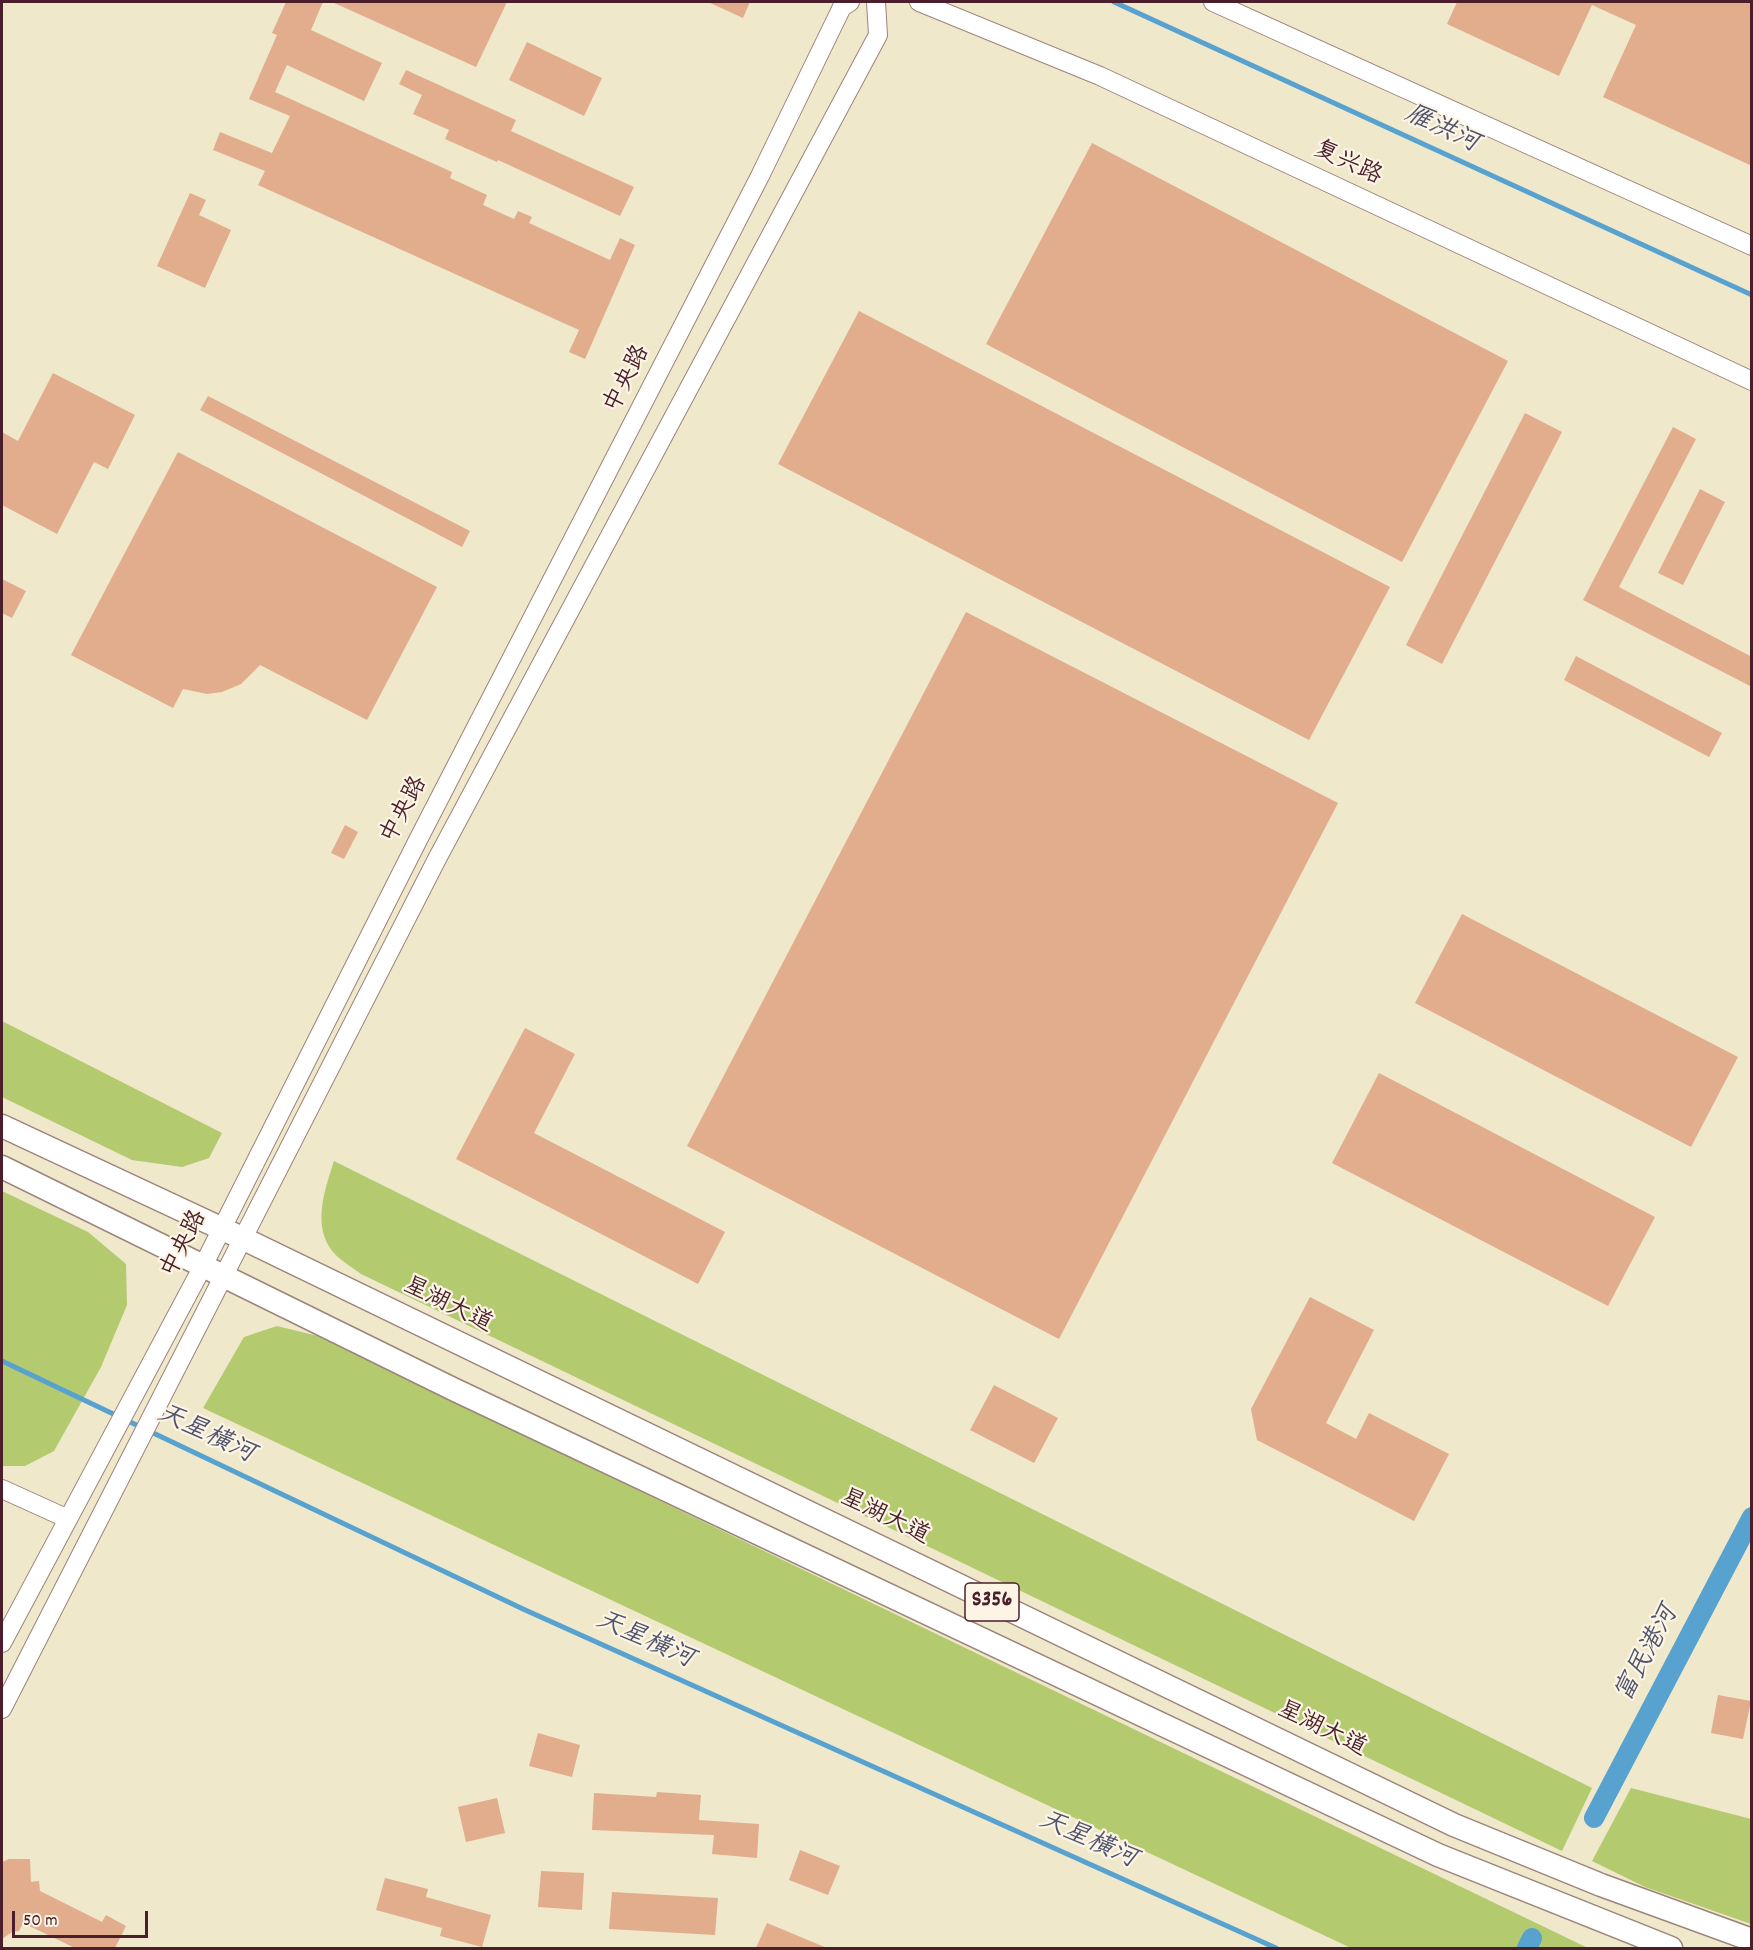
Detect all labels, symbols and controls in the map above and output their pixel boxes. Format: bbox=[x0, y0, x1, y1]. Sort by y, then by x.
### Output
water label: 雁洪河 bbox=[1399, 100, 1483, 162]
street label: 复兴路 bbox=[1308, 137, 1386, 193]
street label: 中央路 bbox=[600, 341, 658, 419]
street label: 中央路 bbox=[376, 772, 436, 850]
street label: 中央路 bbox=[157, 1206, 215, 1284]
street label: 星湖大道 bbox=[398, 1273, 496, 1341]
water label: 天星横河 bbox=[151, 1400, 259, 1472]
street label: 星湖大道 bbox=[835, 1485, 933, 1553]
road number: S356 bbox=[965, 1583, 1019, 1621]
water label: 富民港河 bbox=[1611, 1602, 1687, 1708]
water label: 天星横河 bbox=[590, 1607, 698, 1677]
street label: 星湖大道 bbox=[1272, 1697, 1370, 1765]
water label: 天星横河 bbox=[1033, 1807, 1141, 1877]
scale bar bbox=[15, 1899, 152, 1937]
text: 50 m bbox=[23, 1909, 58, 1934]

